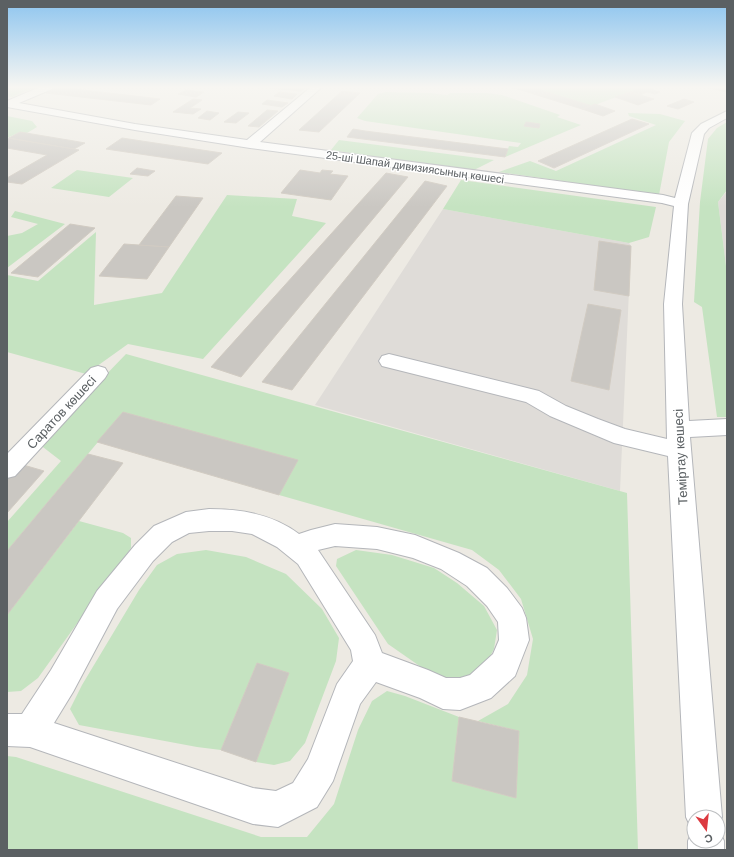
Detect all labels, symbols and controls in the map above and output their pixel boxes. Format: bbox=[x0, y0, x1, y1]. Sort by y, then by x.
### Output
street label: 25-ші Шапай дивизиясының көшесі bbox=[325, 149, 505, 185]
street label: Саратов көшесі bbox=[24, 373, 99, 452]
street label: Теміртау көшесі bbox=[670, 408, 691, 505]
north arrow bbox=[686, 809, 726, 849]
text: С bbox=[703, 832, 714, 845]

